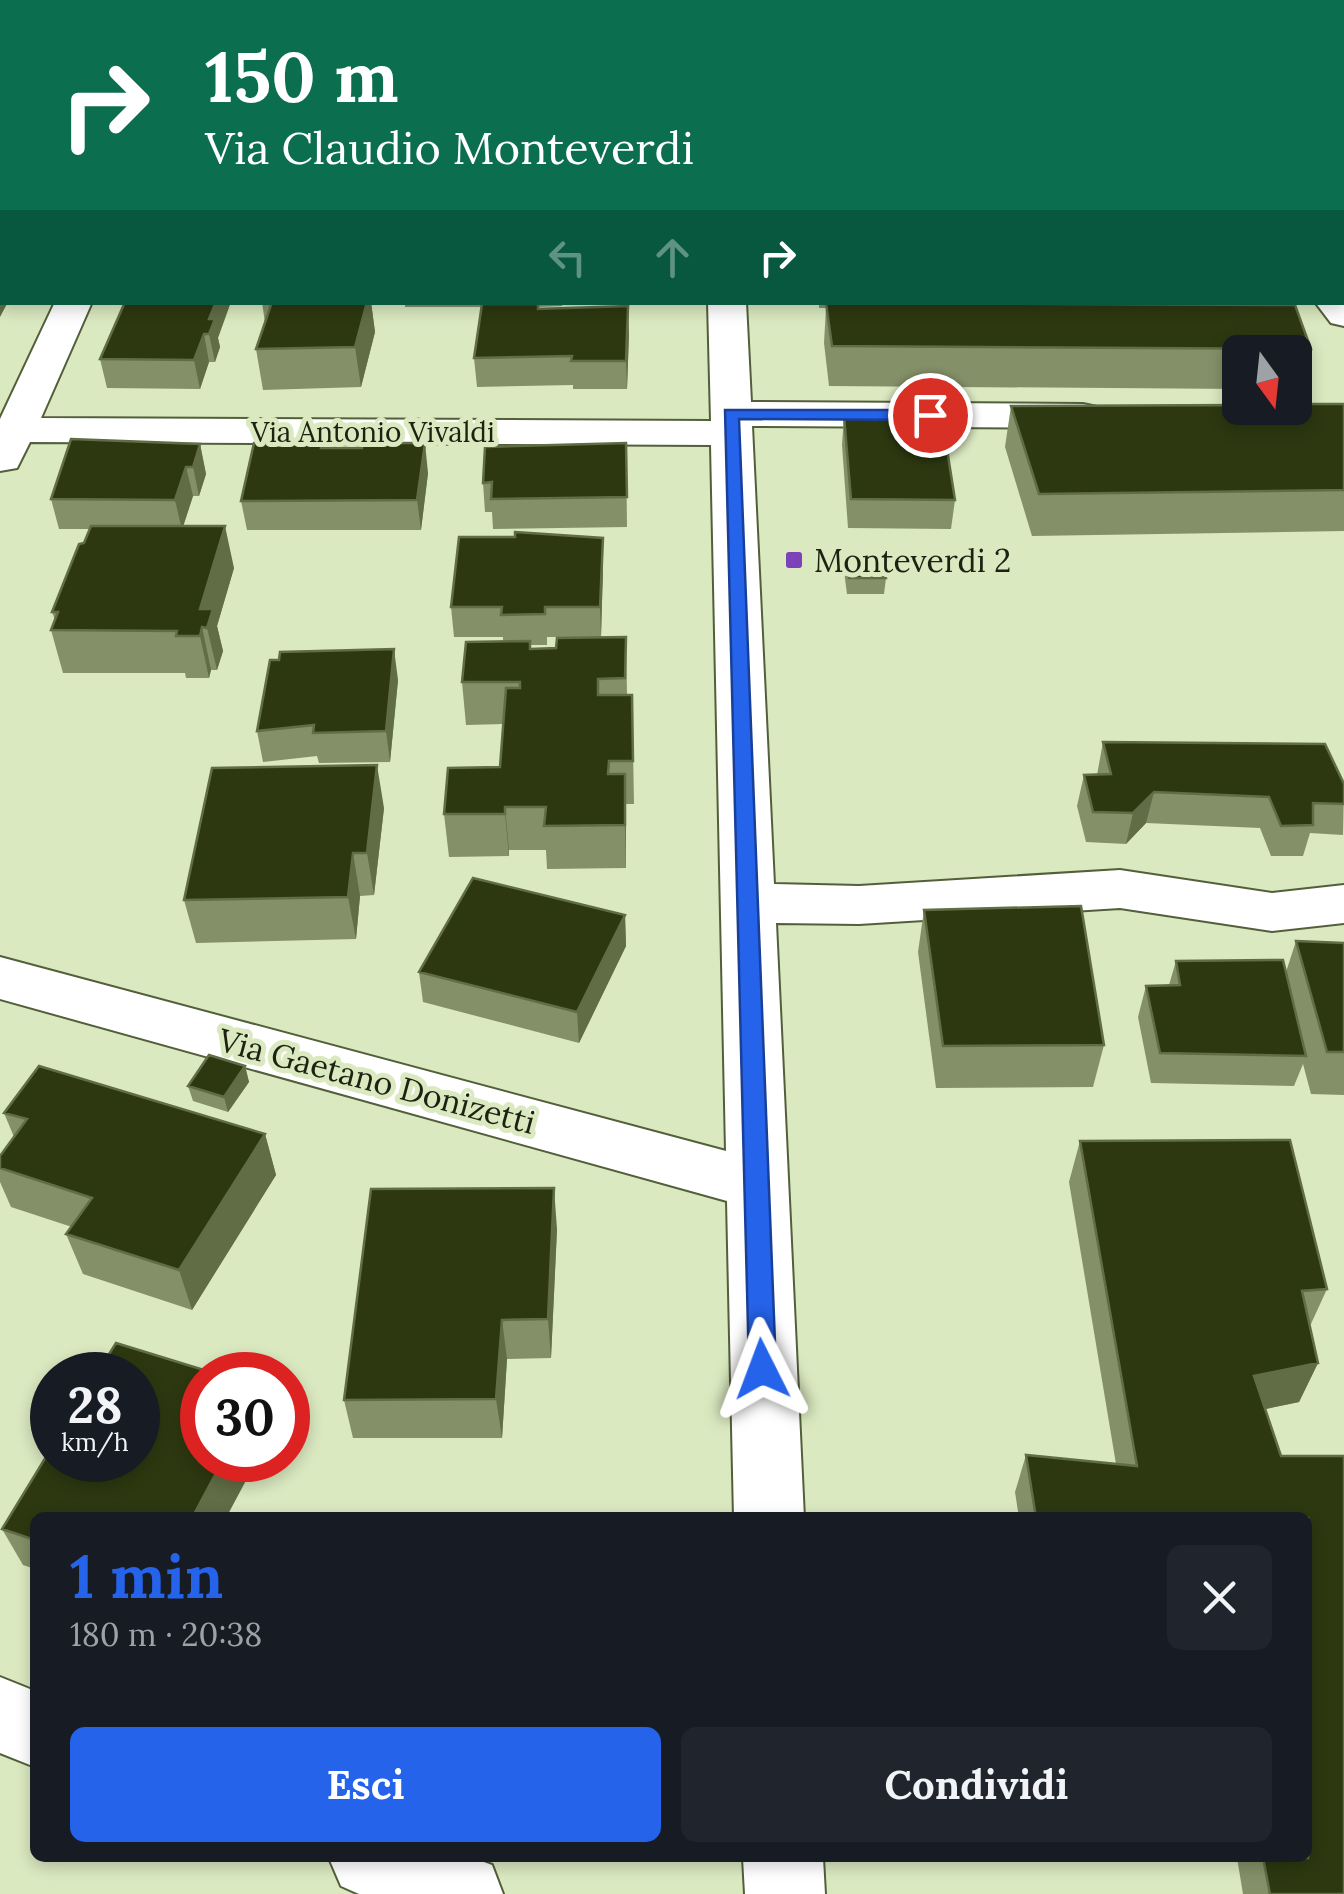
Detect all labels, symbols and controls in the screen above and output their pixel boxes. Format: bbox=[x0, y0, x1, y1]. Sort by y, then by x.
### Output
text: 150 m bbox=[205, 32, 399, 121]
icon: right bbox=[40, 40, 170, 170]
text: Via Claudio Monteverdi bbox=[205, 119, 694, 176]
icon: left bbox=[540, 230, 595, 285]
icon: ahead bbox=[645, 230, 700, 285]
icon: right bbox=[750, 230, 805, 285]
north arrow bbox=[1222, 335, 1312, 425]
map controls bbox=[1222, 335, 1312, 425]
pin bbox=[888, 373, 973, 458]
icon: arrive bbox=[903, 388, 958, 443]
street label: Via Antonio Vivaldi bbox=[250, 414, 495, 450]
place label: Monteverdi 2 bbox=[814, 540, 1011, 581]
marker: Monteverdi 2 bbox=[783, 549, 805, 571]
street label: Via Gaetano Donizetti bbox=[213, 1019, 540, 1143]
position arrow bbox=[710, 1317, 814, 1421]
speed limit sign: 30 bbox=[180, 1352, 310, 1482]
text: 28 bbox=[67, 1373, 123, 1437]
text: km/h bbox=[61, 1426, 129, 1458]
text: 1 min bbox=[70, 1538, 223, 1614]
button: close bbox=[1167, 1545, 1272, 1650]
text: 180 m · 20:38 bbox=[70, 1614, 262, 1655]
button: Esci bbox=[70, 1727, 661, 1842]
button: Condividi bbox=[681, 1727, 1272, 1842]

